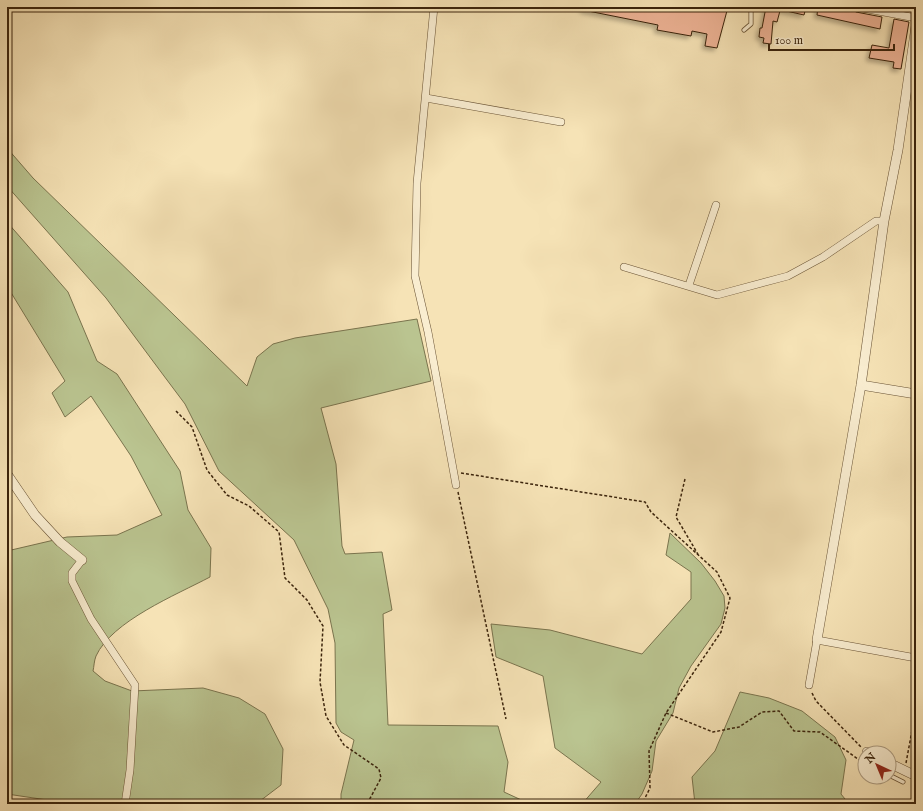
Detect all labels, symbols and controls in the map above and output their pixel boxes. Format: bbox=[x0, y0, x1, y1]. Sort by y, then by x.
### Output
scale bar bbox=[769, 26, 894, 52]
text: 100 m bbox=[775, 33, 803, 48]
north arrow bbox=[857, 745, 897, 785]
text: N bbox=[862, 750, 879, 768]

